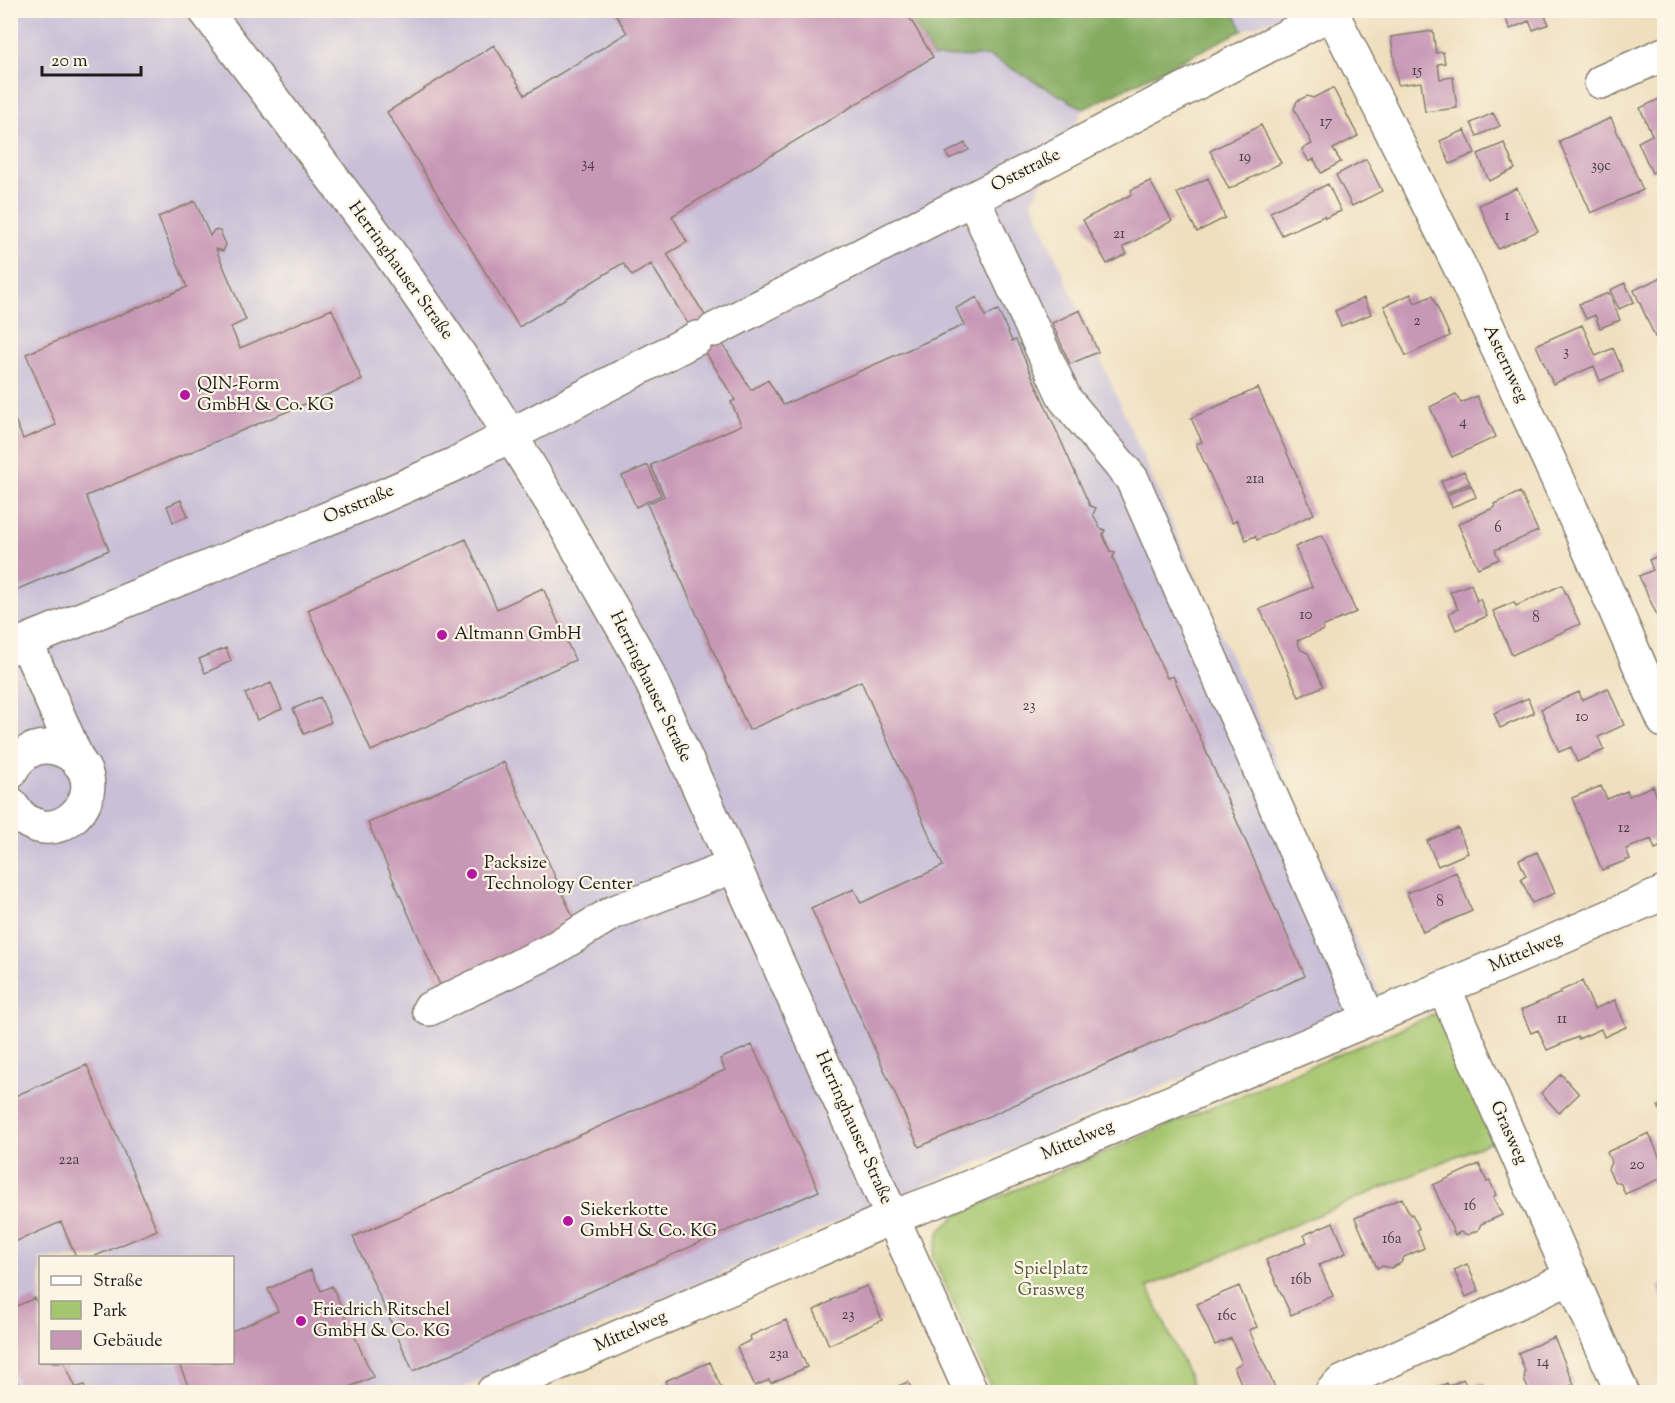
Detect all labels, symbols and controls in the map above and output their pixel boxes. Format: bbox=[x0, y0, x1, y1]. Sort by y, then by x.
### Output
scale bar bbox=[42, 39, 141, 77]
text: 20 m bbox=[51, 49, 88, 75]
house number: 15 bbox=[1412, 61, 1422, 82]
house number: 17 bbox=[1320, 112, 1333, 133]
street label: Oststraße bbox=[987, 142, 1065, 200]
house number: 19 bbox=[1239, 147, 1251, 168]
house number: 34 bbox=[581, 154, 595, 175]
house number: 39c bbox=[1591, 156, 1611, 177]
street label: Herringhauser Straße bbox=[341, 196, 459, 346]
house number: 1 bbox=[1504, 206, 1510, 227]
house number: 21 bbox=[1113, 224, 1125, 245]
house number: 2 bbox=[1413, 311, 1421, 332]
street label: Asternweg bbox=[1476, 321, 1534, 407]
house number: 3 bbox=[1563, 342, 1569, 363]
place label: QIN-Form GmbH & Co. KG bbox=[197, 372, 334, 419]
marker: QIN-Form GmbH & Co. KG bbox=[178, 388, 192, 402]
house number: 4 bbox=[1459, 412, 1467, 433]
house number: 21a bbox=[1245, 469, 1265, 490]
street label: Oststraße bbox=[320, 478, 398, 532]
house number: 6 bbox=[1494, 518, 1502, 539]
house number: 10 bbox=[1300, 605, 1313, 626]
street label: Herringhauser Straße bbox=[602, 607, 698, 767]
house number: 8 bbox=[1532, 608, 1540, 629]
place label: Altmann GmbH bbox=[454, 622, 581, 648]
marker: Altmann GmbH bbox=[435, 628, 449, 642]
house number: 23 bbox=[1022, 696, 1036, 717]
house number: 10 bbox=[1576, 707, 1589, 728]
house number: 12 bbox=[1618, 818, 1630, 839]
place label: Packsize Technology Center bbox=[484, 851, 633, 898]
marker: Packsize Technology Center bbox=[465, 867, 479, 881]
house number: 8 bbox=[1436, 892, 1444, 913]
street label: Mittelweg bbox=[1485, 926, 1567, 980]
house number: 11 bbox=[1557, 1009, 1567, 1030]
street label: Herringhauser Straße bbox=[808, 1047, 898, 1209]
street label: Grasweg bbox=[1483, 1097, 1534, 1169]
street label: Mittelweg bbox=[1037, 1114, 1119, 1168]
house number: 22a bbox=[59, 1150, 80, 1171]
house number: 20 bbox=[1630, 1155, 1645, 1176]
house number: 16 bbox=[1464, 1196, 1476, 1217]
place label: Siekerkotte GmbH & Co. KG bbox=[580, 1198, 717, 1245]
marker: Siekerkotte GmbH & Co. KG bbox=[561, 1214, 575, 1228]
house number: 16a bbox=[1382, 1229, 1402, 1250]
legend bbox=[39, 1256, 234, 1364]
park label: Spielplatz Grasweg bbox=[1014, 1257, 1089, 1304]
text: Straße bbox=[93, 1269, 143, 1295]
house number: 16b bbox=[1290, 1270, 1312, 1291]
place label: Friedrich Ritschel GmbH & Co. KG bbox=[313, 1298, 450, 1345]
text: Park bbox=[93, 1299, 128, 1325]
street label: Mittelweg bbox=[590, 1304, 672, 1360]
house number: 23 bbox=[841, 1305, 855, 1326]
house number: 16c bbox=[1217, 1306, 1237, 1327]
marker: Friedrich Ritschel GmbH & Co. KG bbox=[294, 1314, 308, 1328]
text: Gebäude bbox=[93, 1329, 163, 1355]
house number: 23a bbox=[769, 1344, 789, 1365]
house number: 14 bbox=[1537, 1352, 1550, 1373]

